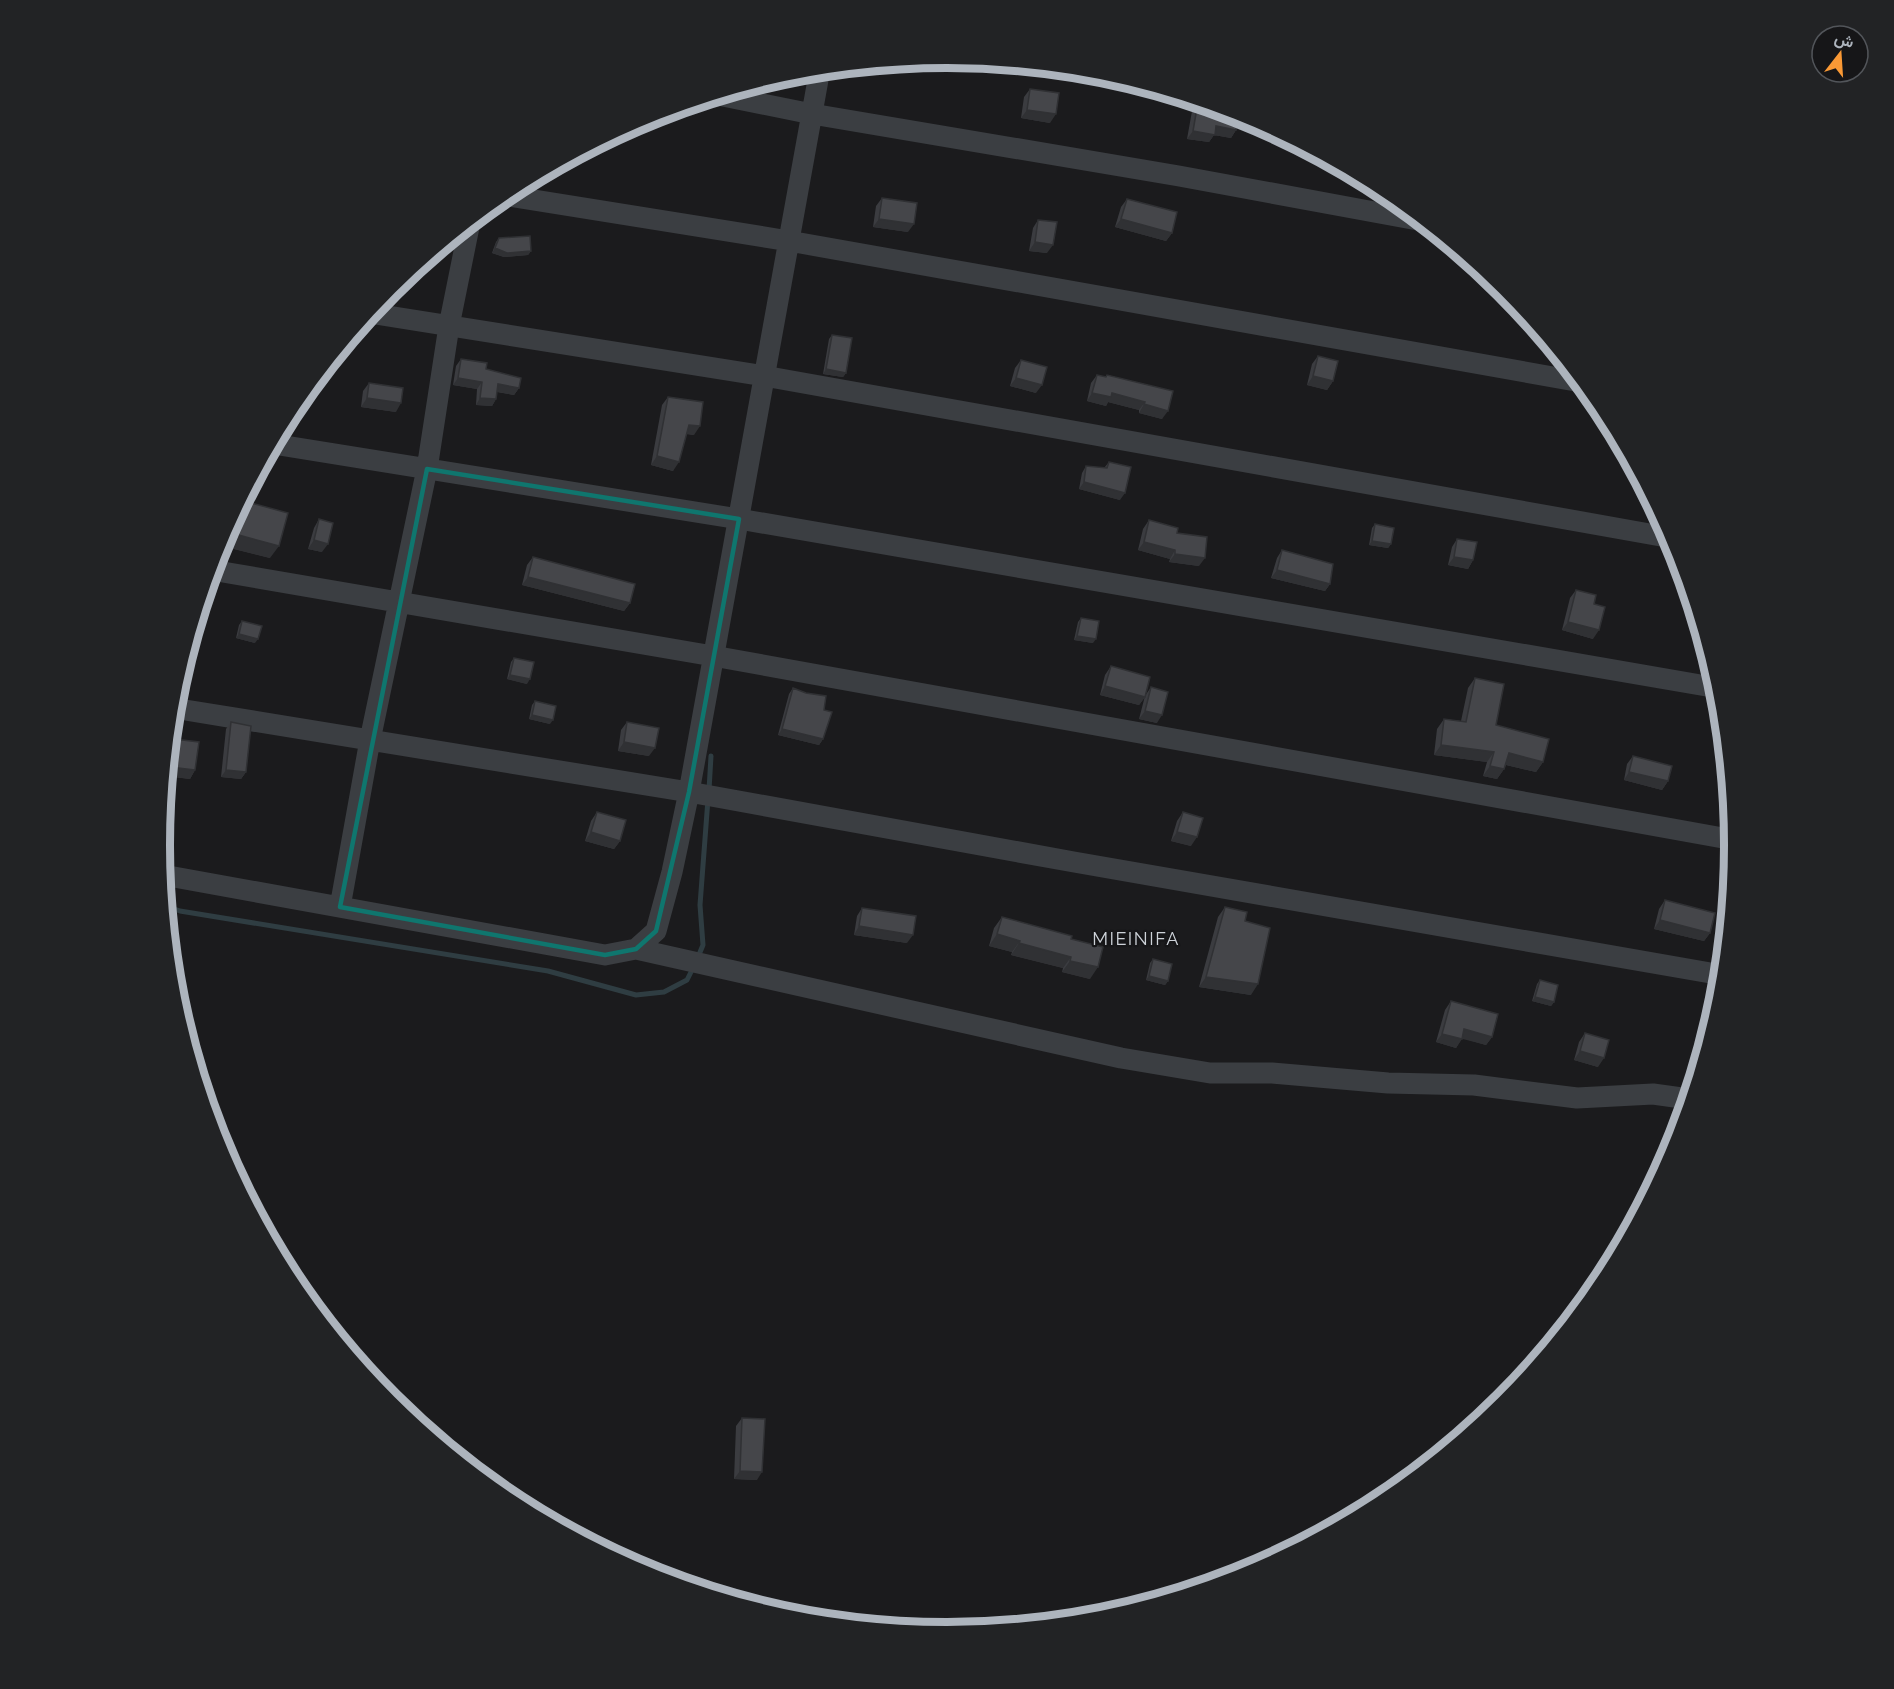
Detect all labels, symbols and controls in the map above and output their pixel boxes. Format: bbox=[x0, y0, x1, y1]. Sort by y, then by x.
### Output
north arrow bbox=[1810, 24, 1870, 84]
text: ش bbox=[1832, 28, 1856, 52]
district label: MIEINIFA bbox=[1092, 928, 1180, 949]

